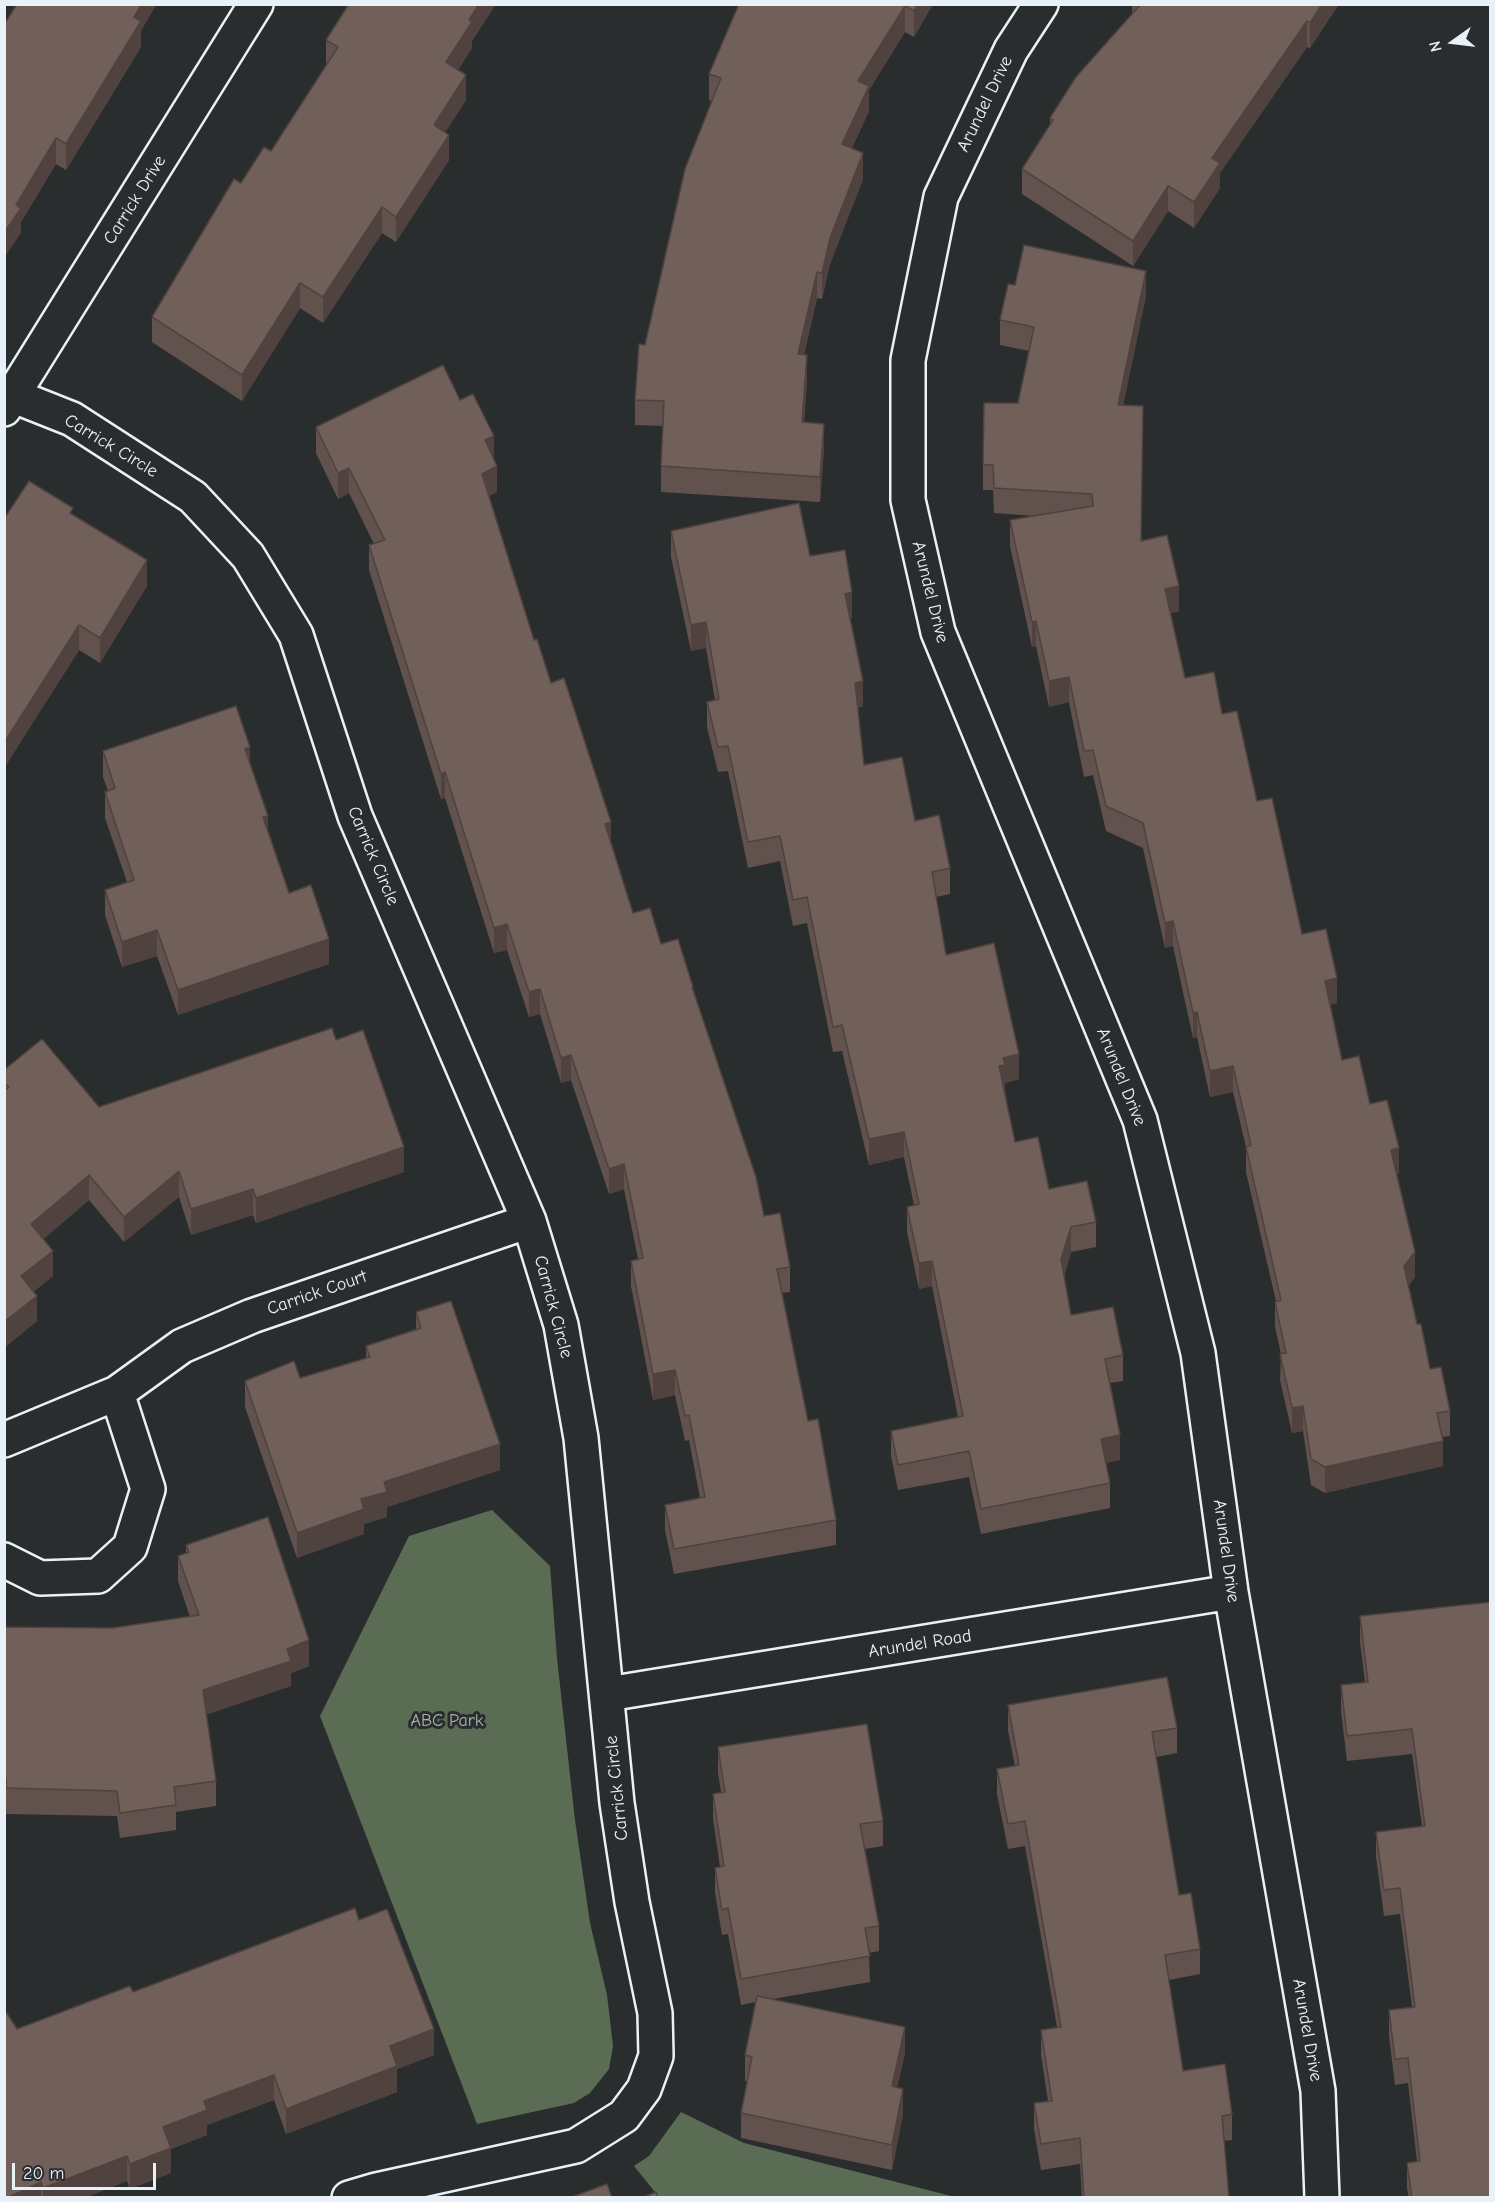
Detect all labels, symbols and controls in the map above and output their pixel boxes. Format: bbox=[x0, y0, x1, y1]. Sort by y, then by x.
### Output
north arrow bbox=[1423, 12, 1483, 72]
text: N bbox=[1426, 39, 1446, 54]
street label: Arundel Drive bbox=[952, 53, 1018, 155]
street label: Carrick Drive bbox=[99, 152, 171, 248]
street label: Carrick Circle bbox=[60, 410, 162, 482]
street label: Arundel Drive bbox=[907, 539, 953, 645]
street label: Carrick Circle bbox=[342, 803, 404, 909]
street label: Arundel Drive bbox=[1092, 1025, 1150, 1129]
street label: Carrick Circle bbox=[529, 1253, 577, 1361]
street label: Carrick Court bbox=[264, 1266, 370, 1320]
street label: Arundel Drive bbox=[1208, 1498, 1244, 1604]
street label: Arundel Road bbox=[867, 1625, 973, 1663]
park label: ABC Park bbox=[410, 1710, 484, 1732]
street label: Carrick Circle bbox=[601, 1734, 633, 1842]
street label: Arundel Drive bbox=[1287, 1977, 1327, 2083]
scale bar bbox=[15, 2151, 159, 2189]
text: 20 m bbox=[23, 2163, 64, 2184]

